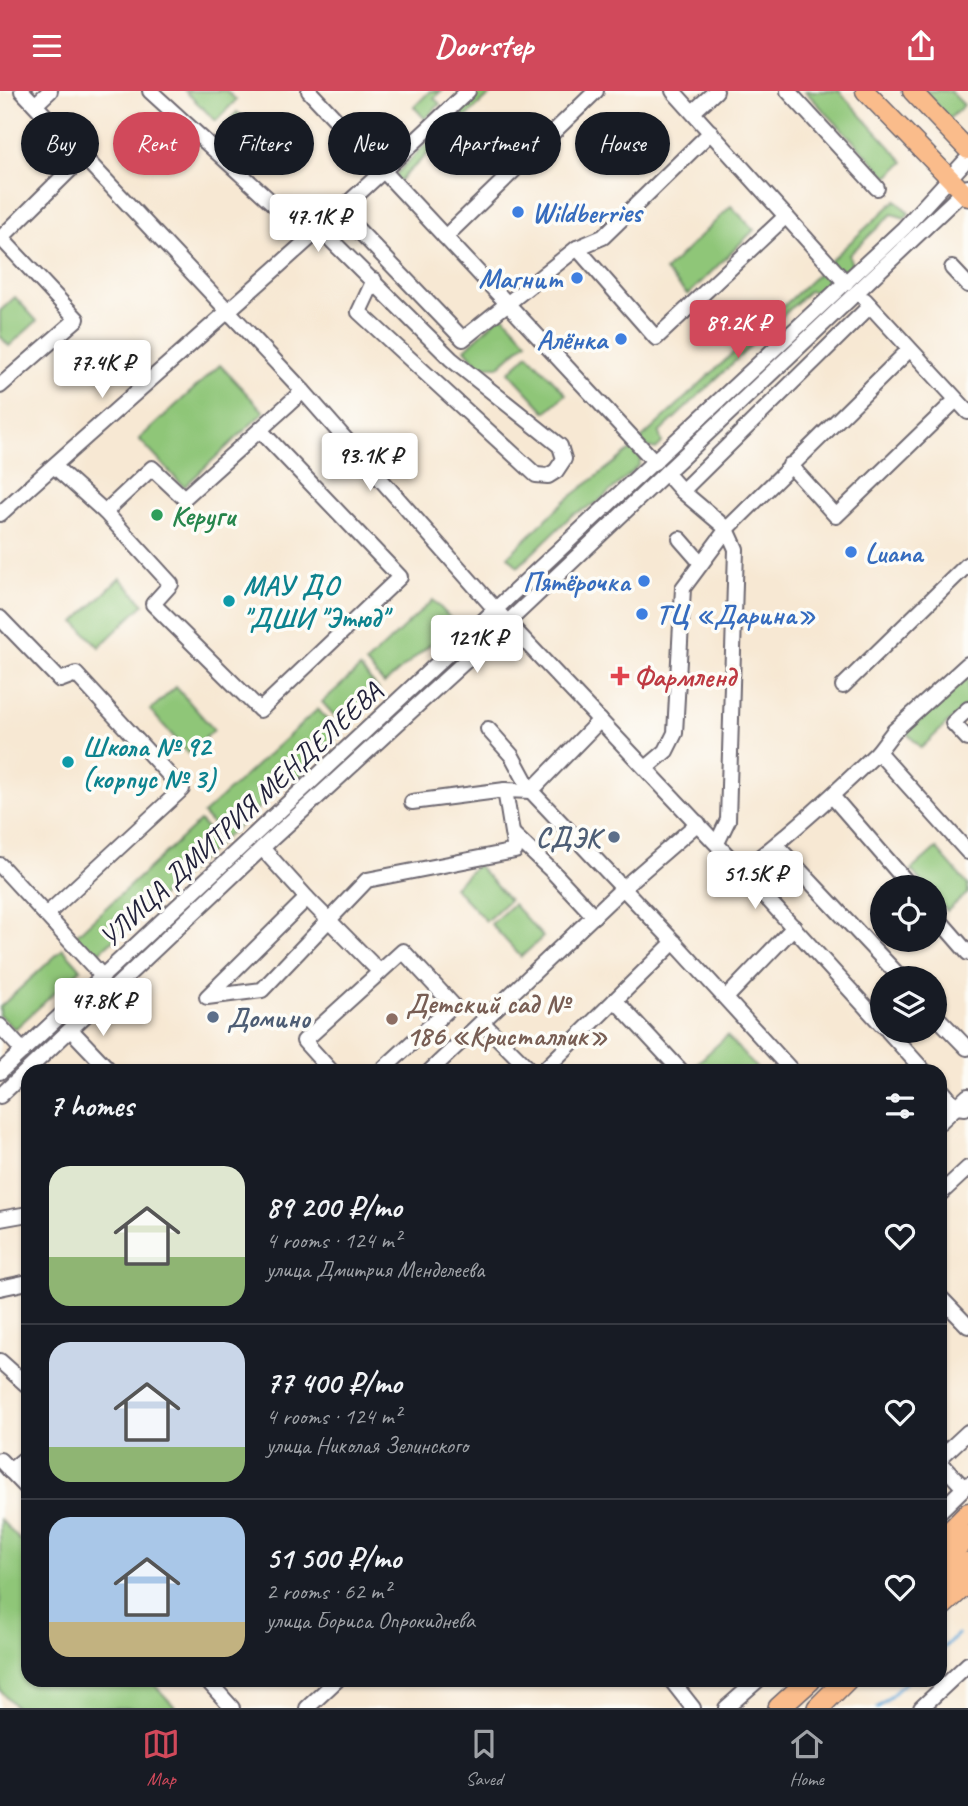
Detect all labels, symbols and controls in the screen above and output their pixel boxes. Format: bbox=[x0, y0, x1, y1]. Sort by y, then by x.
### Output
text: Doorstep bbox=[435, 25, 533, 66]
icon: menu bbox=[28, 27, 66, 65]
icon: share bbox=[902, 27, 940, 65]
chip: Buy bbox=[21, 112, 99, 175]
chip: Rent bbox=[113, 112, 200, 175]
chip: Filters bbox=[214, 112, 314, 175]
chip: New bbox=[328, 112, 411, 175]
chip: Apartment bbox=[425, 112, 561, 175]
chip: House bbox=[575, 112, 670, 175]
pin: 47.1K ₽ bbox=[253, 195, 383, 254]
place label: Wildberries bbox=[532, 195, 645, 230]
text: 47.1K ₽ bbox=[286, 202, 350, 231]
marker: Wildberries bbox=[510, 204, 526, 220]
place label: Магнит bbox=[478, 261, 564, 296]
marker: Магнит bbox=[569, 270, 585, 286]
pin: 89.2K ₽ bbox=[673, 301, 803, 360]
text: 89.2K ₽ bbox=[706, 308, 770, 337]
place label: Алёнка bbox=[537, 322, 610, 357]
marker: Алёнка bbox=[613, 331, 629, 347]
pin: 77.4K ₽ bbox=[37, 341, 167, 400]
text: 77.4K ₽ bbox=[70, 348, 134, 377]
pin: 93.1K ₽ bbox=[305, 433, 435, 493]
text: 93.1K ₽ bbox=[338, 441, 402, 470]
place label: Керуги bbox=[171, 498, 237, 534]
marker: Керуги bbox=[149, 507, 165, 523]
place label: Luana bbox=[865, 535, 925, 570]
marker: Luana bbox=[843, 544, 859, 560]
place label: Пятёрочка bbox=[523, 564, 632, 599]
place label: МАУ ДО "ДШИ "Этюд" bbox=[243, 568, 394, 635]
marker: Пятёрочка bbox=[636, 573, 652, 589]
marker: МАУ ДО "ДШИ "Этюд" bbox=[221, 593, 237, 609]
place label: ТЦ «Дарина» bbox=[656, 597, 816, 632]
marker: ТЦ «Дарина» bbox=[634, 606, 650, 622]
pin: 121K ₽ bbox=[420, 615, 534, 675]
text: 121K ₽ bbox=[447, 623, 507, 652]
place label: Фармленд bbox=[634, 659, 739, 694]
marker: Фармленд bbox=[612, 668, 628, 684]
street label: УЛИЦА ДМИТРИЯ МЕНДЕЛЕЕВА bbox=[92, 673, 390, 955]
place label: Школа № 92 (корпус № 3) bbox=[82, 729, 217, 797]
marker: Школа № 92 (корпус № 3) bbox=[60, 754, 76, 770]
place label: СДЭК bbox=[536, 820, 606, 855]
marker: СДЭК bbox=[606, 829, 622, 845]
pin: 51.5K ₽ bbox=[690, 851, 820, 911]
text: 51.5K ₽ bbox=[723, 859, 787, 888]
map controls bbox=[870, 875, 947, 1043]
button: locate bbox=[870, 875, 947, 952]
button: layers bbox=[870, 966, 947, 1043]
pin: 47.8K ₽ bbox=[38, 979, 168, 1038]
text: 47.8K ₽ bbox=[71, 986, 135, 1015]
place label: Детский сад № 186 «Кристаллик» bbox=[406, 986, 608, 1053]
place label: Домино bbox=[227, 1000, 312, 1035]
marker: Домино bbox=[205, 1009, 221, 1025]
marker: Детский сад № 186 «Кристаллик» bbox=[384, 1011, 400, 1027]
text: 7 homes bbox=[49, 1087, 134, 1125]
icon: filters bbox=[881, 1087, 919, 1125]
text: 89 200 ₽/mo bbox=[266, 1188, 402, 1226]
icon: home bbox=[105, 1194, 189, 1278]
icon: heart bbox=[881, 1217, 919, 1255]
text: 4 rooms · 124 m² bbox=[266, 1226, 401, 1255]
text: улица Дмитрия Менделеева bbox=[266, 1255, 484, 1284]
text: 77 400 ₽/mo bbox=[266, 1364, 402, 1402]
icon: home bbox=[105, 1370, 189, 1454]
icon: heart bbox=[881, 1393, 919, 1431]
text: 4 rooms · 124 m² bbox=[266, 1402, 401, 1431]
text: улица Николая Зелинского bbox=[266, 1431, 468, 1460]
text: 51 500 ₽/mo bbox=[266, 1539, 401, 1577]
icon: home bbox=[105, 1545, 189, 1629]
icon: heart bbox=[881, 1568, 919, 1606]
text: 2 rooms · 62 m² bbox=[266, 1577, 390, 1606]
text: улица Бориса Опрокиднева bbox=[266, 1606, 475, 1635]
tab: Map bbox=[142, 1725, 180, 1791]
tab: Saved bbox=[465, 1725, 503, 1791]
tab: Home bbox=[788, 1725, 826, 1791]

